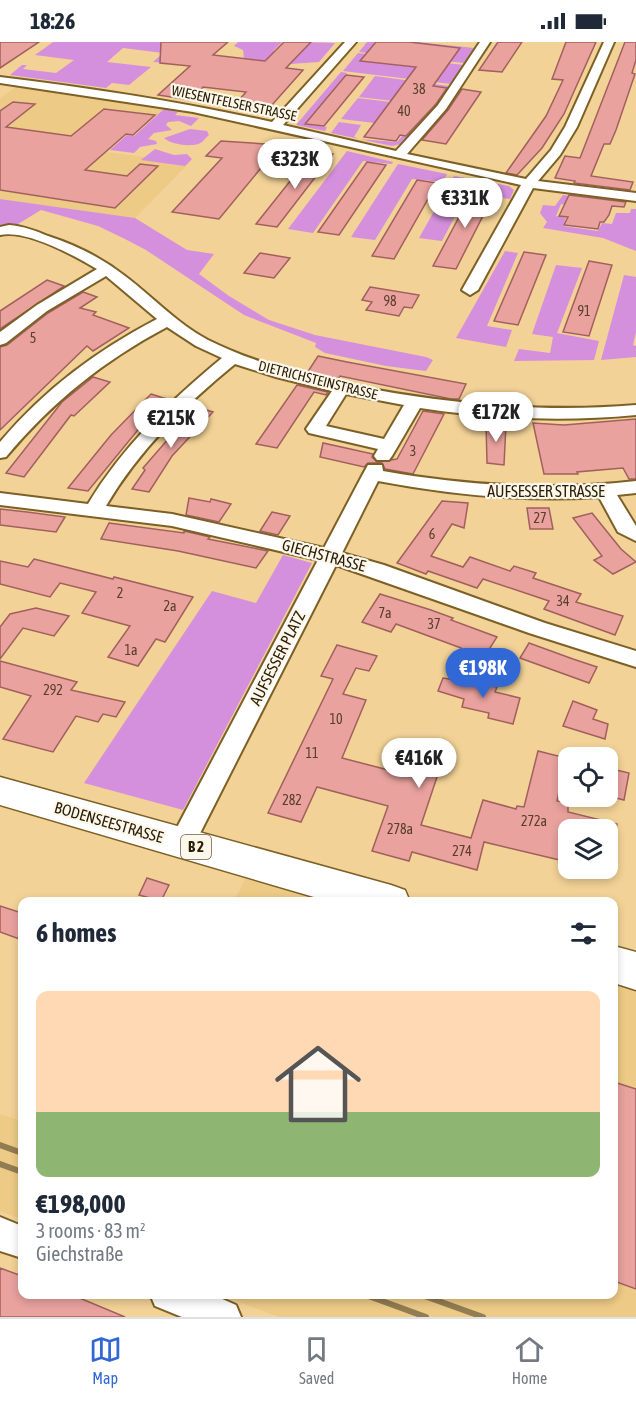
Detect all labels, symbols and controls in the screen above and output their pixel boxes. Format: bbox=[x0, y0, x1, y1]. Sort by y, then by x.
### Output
text: 18:26 bbox=[30, 8, 75, 34]
house number: 38 bbox=[412, 81, 426, 97]
street label: WIESENTFELSER STRASSE bbox=[170, 82, 298, 124]
house number: 40 bbox=[397, 103, 411, 119]
pin: €323K bbox=[253, 139, 337, 190]
text: €323K bbox=[272, 147, 319, 170]
pin: €331K bbox=[423, 178, 507, 229]
text: €331K bbox=[442, 186, 489, 209]
house number: 98 bbox=[383, 293, 397, 309]
house number: 91 bbox=[577, 303, 591, 319]
house number: 5 bbox=[30, 330, 36, 346]
street label: DIETRICHSTEINSTRASSE bbox=[257, 357, 379, 403]
pin: €172K bbox=[454, 392, 538, 443]
pin: €215K bbox=[129, 398, 213, 449]
text: €172K bbox=[473, 400, 520, 423]
text: €215K bbox=[148, 406, 195, 429]
house number: 3 bbox=[410, 443, 416, 459]
street label: AUFSESSER STRASSE bbox=[487, 482, 605, 500]
house number: 27 bbox=[533, 510, 547, 526]
house number: 6 bbox=[429, 526, 436, 542]
street label: GIECHSTRASSE bbox=[280, 535, 368, 575]
house number: 2 bbox=[117, 585, 123, 601]
house number: 34 bbox=[556, 593, 570, 609]
house number: 2a bbox=[163, 598, 177, 614]
house number: 7a bbox=[378, 605, 392, 621]
street label: AUFSESSER PLATZ bbox=[246, 608, 308, 708]
house number: 37 bbox=[427, 616, 441, 632]
house number: 1a bbox=[124, 642, 138, 658]
pin: €198K bbox=[441, 648, 525, 699]
text: €198K bbox=[460, 656, 507, 679]
house number: 292 bbox=[43, 682, 63, 698]
house number: 10 bbox=[329, 711, 343, 727]
pin: €416K bbox=[377, 738, 461, 789]
house number: 11 bbox=[305, 745, 319, 761]
text: €416K bbox=[396, 746, 443, 769]
map controls bbox=[558, 747, 618, 879]
button: locate bbox=[558, 747, 618, 807]
house number: 282 bbox=[282, 792, 302, 808]
street label: BODENSEESTRASSE bbox=[53, 798, 166, 846]
house number: 272a bbox=[521, 813, 547, 829]
button: layers bbox=[558, 819, 618, 879]
house number: 278a bbox=[387, 821, 413, 837]
road number: B 2 bbox=[181, 835, 211, 859]
house number: 274 bbox=[452, 843, 472, 859]
icon: filters bbox=[567, 917, 600, 950]
text: 6 homes bbox=[36, 918, 116, 948]
icon: home bbox=[264, 1030, 372, 1138]
text: €198,000 bbox=[36, 1189, 126, 1219]
text: 3 rooms · 83 m² bbox=[36, 1219, 146, 1242]
text: Giechstraße bbox=[36, 1242, 123, 1265]
tab: Map bbox=[89, 1333, 122, 1387]
tab: Saved bbox=[299, 1333, 334, 1387]
tab: Home bbox=[512, 1333, 547, 1387]

